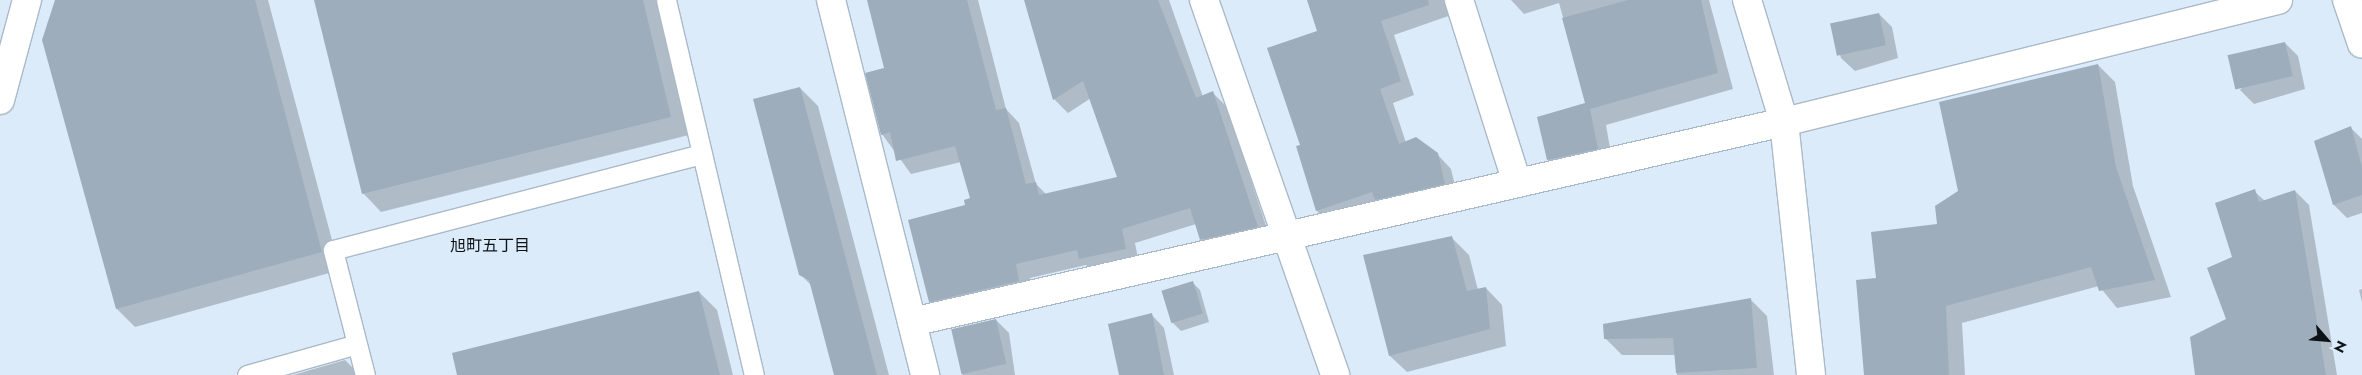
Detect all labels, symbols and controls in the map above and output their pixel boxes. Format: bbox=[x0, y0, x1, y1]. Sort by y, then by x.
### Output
district label: 旭町五丁目 bbox=[450, 236, 530, 256]
north arrow bbox=[2302, 315, 2352, 365]
text: N bbox=[2329, 337, 2352, 356]

